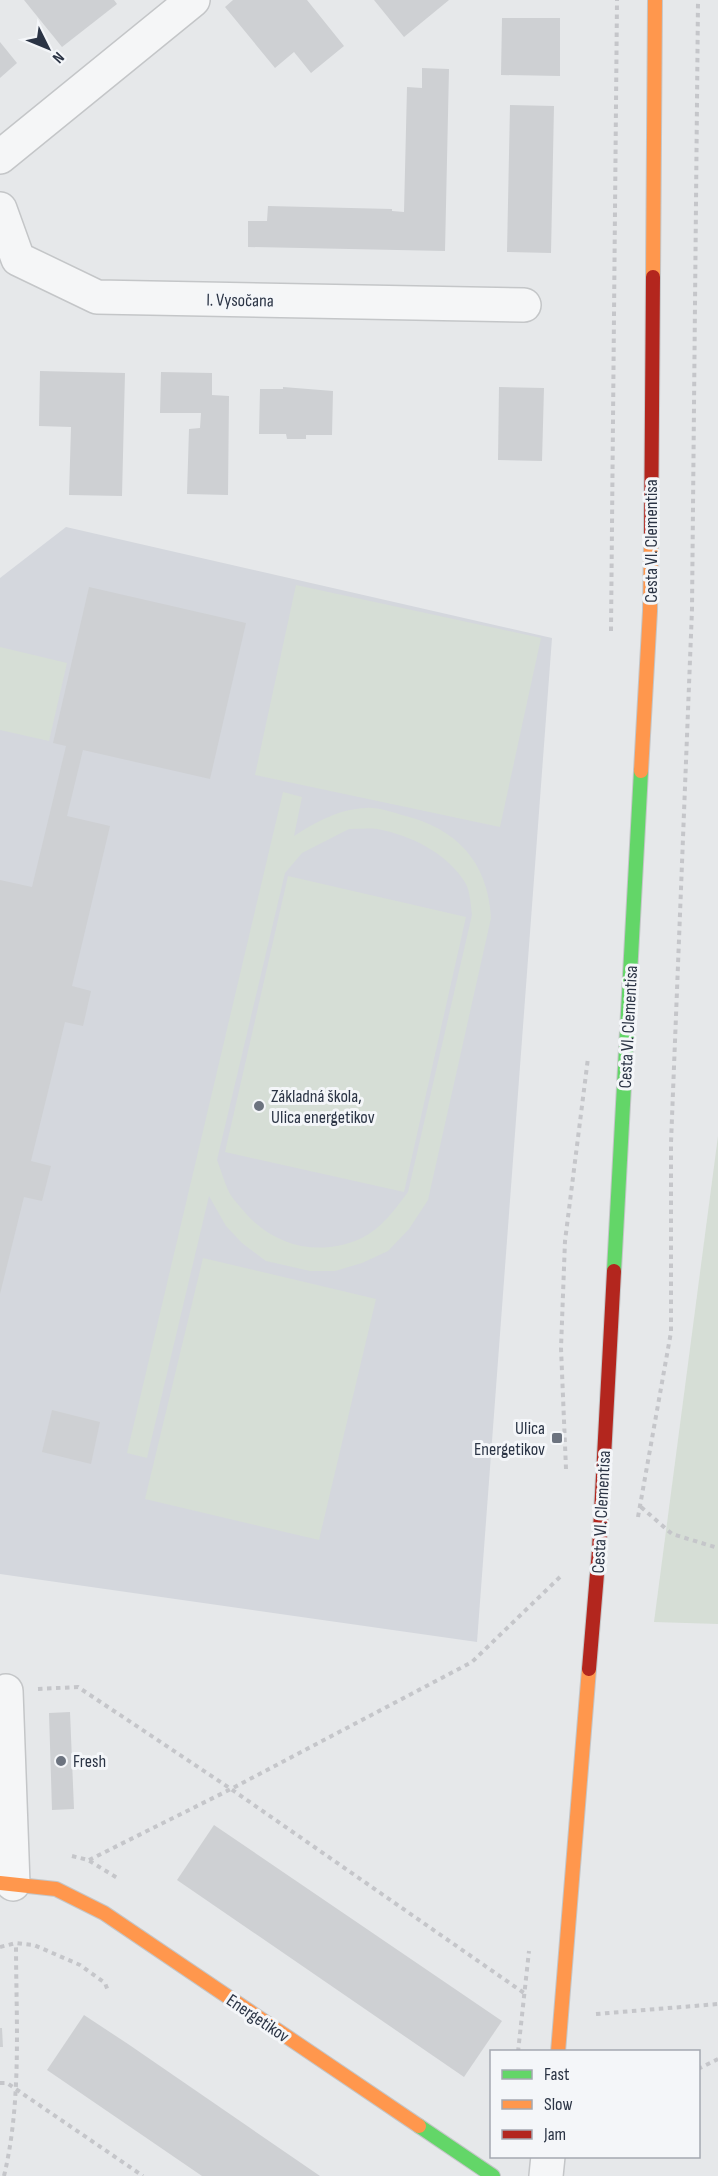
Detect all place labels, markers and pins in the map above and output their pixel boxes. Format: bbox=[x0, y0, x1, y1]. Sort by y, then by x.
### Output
place label: Základná škola, Ulica energetikov bbox=[271, 1086, 375, 1128]
marker: Základná škola, Ulica energetikov bbox=[252, 1099, 266, 1113]
place label: Ulica Energetikov bbox=[474, 1418, 545, 1460]
marker: Ulica Energetikov bbox=[550, 1431, 564, 1445]
place label: Fresh bbox=[73, 1751, 106, 1772]
marker: Fresh bbox=[54, 1754, 68, 1768]

